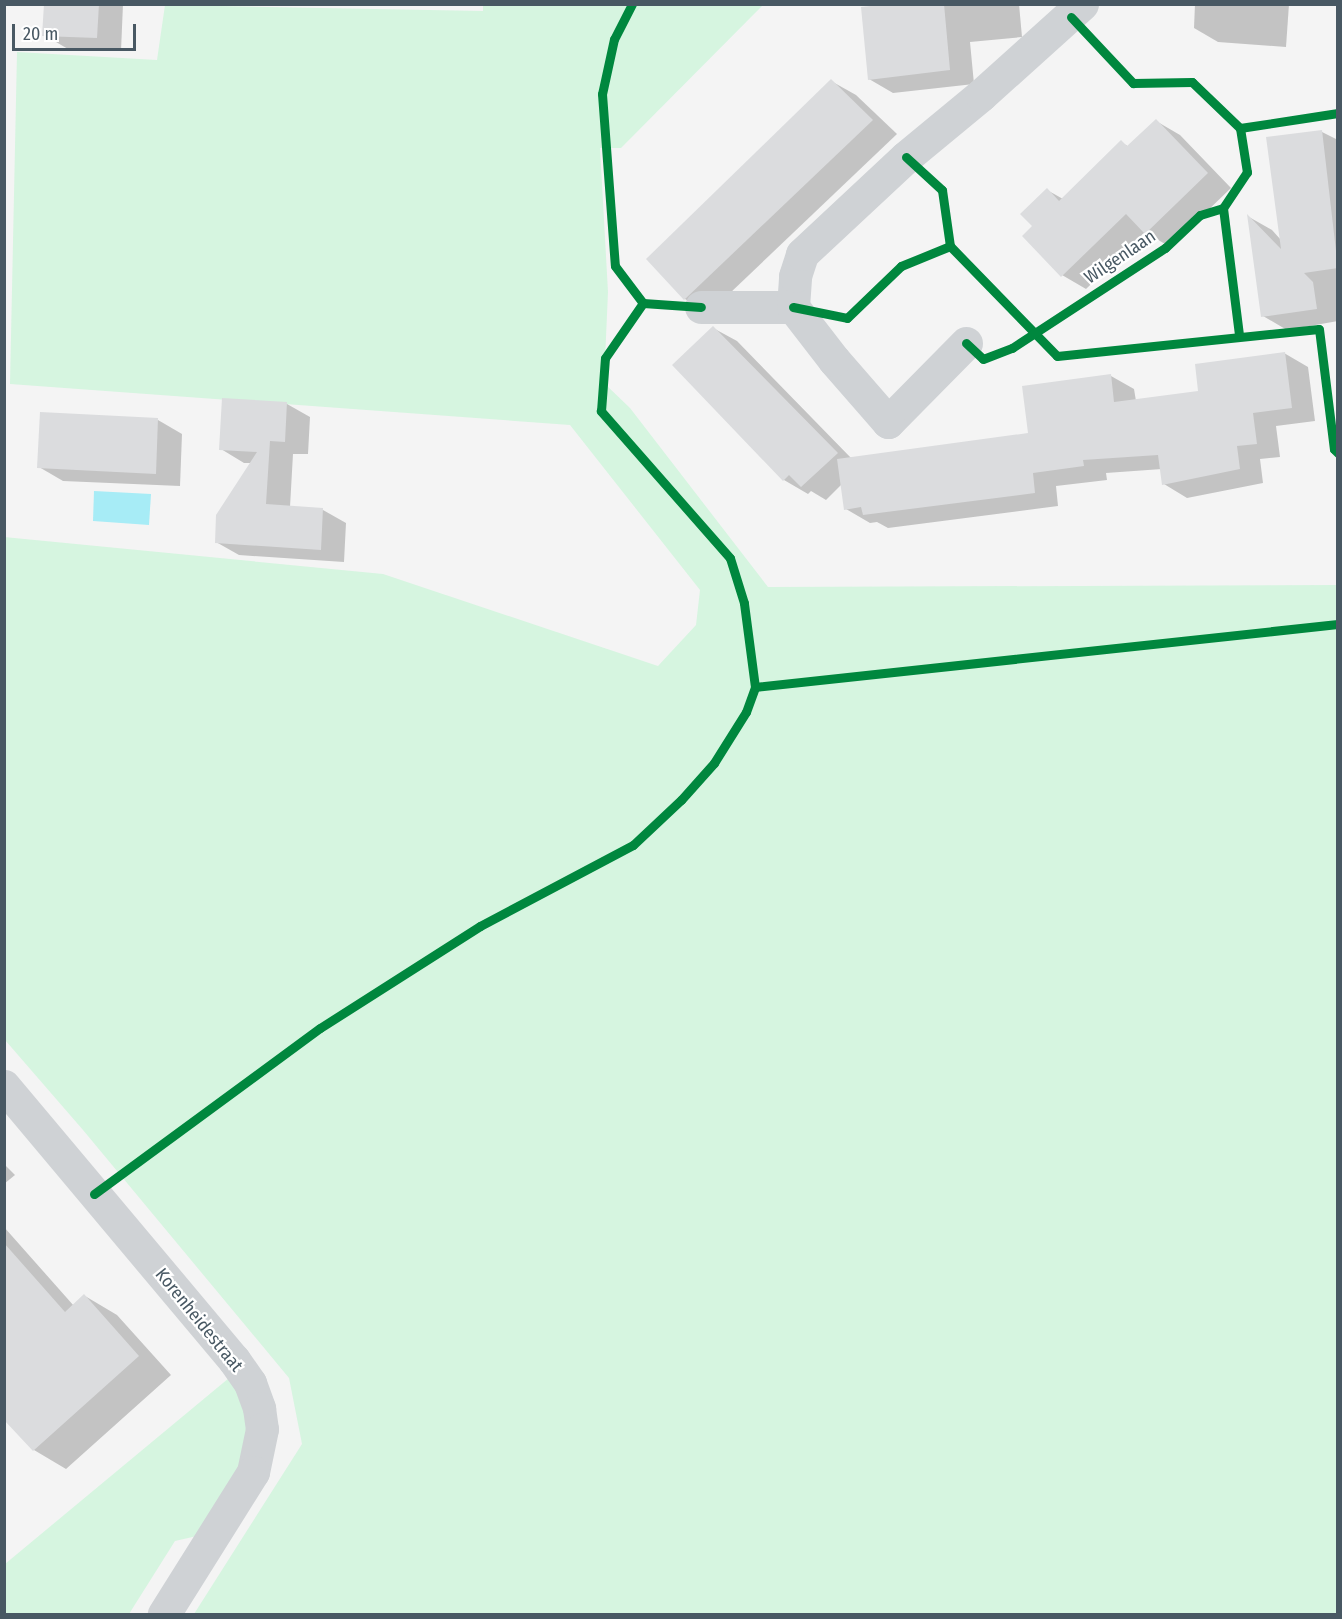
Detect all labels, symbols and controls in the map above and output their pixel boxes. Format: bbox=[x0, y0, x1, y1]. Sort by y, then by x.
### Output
scale bar bbox=[15, 12, 140, 50]
text: 20 m bbox=[23, 23, 58, 45]
street label: Wilgenlaan bbox=[1080, 225, 1160, 289]
street label: Korenheidestraat bbox=[151, 1264, 247, 1376]

